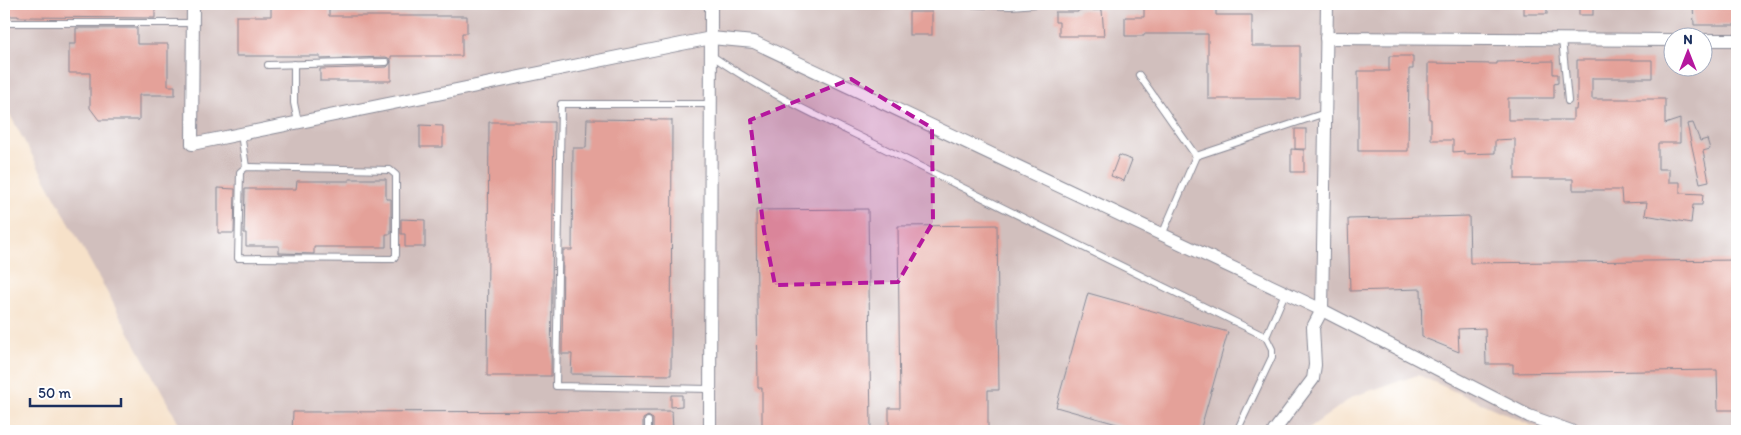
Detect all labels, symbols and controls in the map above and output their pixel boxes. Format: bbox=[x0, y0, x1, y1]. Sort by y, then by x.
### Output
north arrow bbox=[1664, 28, 1714, 78]
text: N bbox=[1683, 31, 1693, 48]
scale bar bbox=[30, 375, 121, 407]
text: 50 m bbox=[38, 384, 71, 402]

